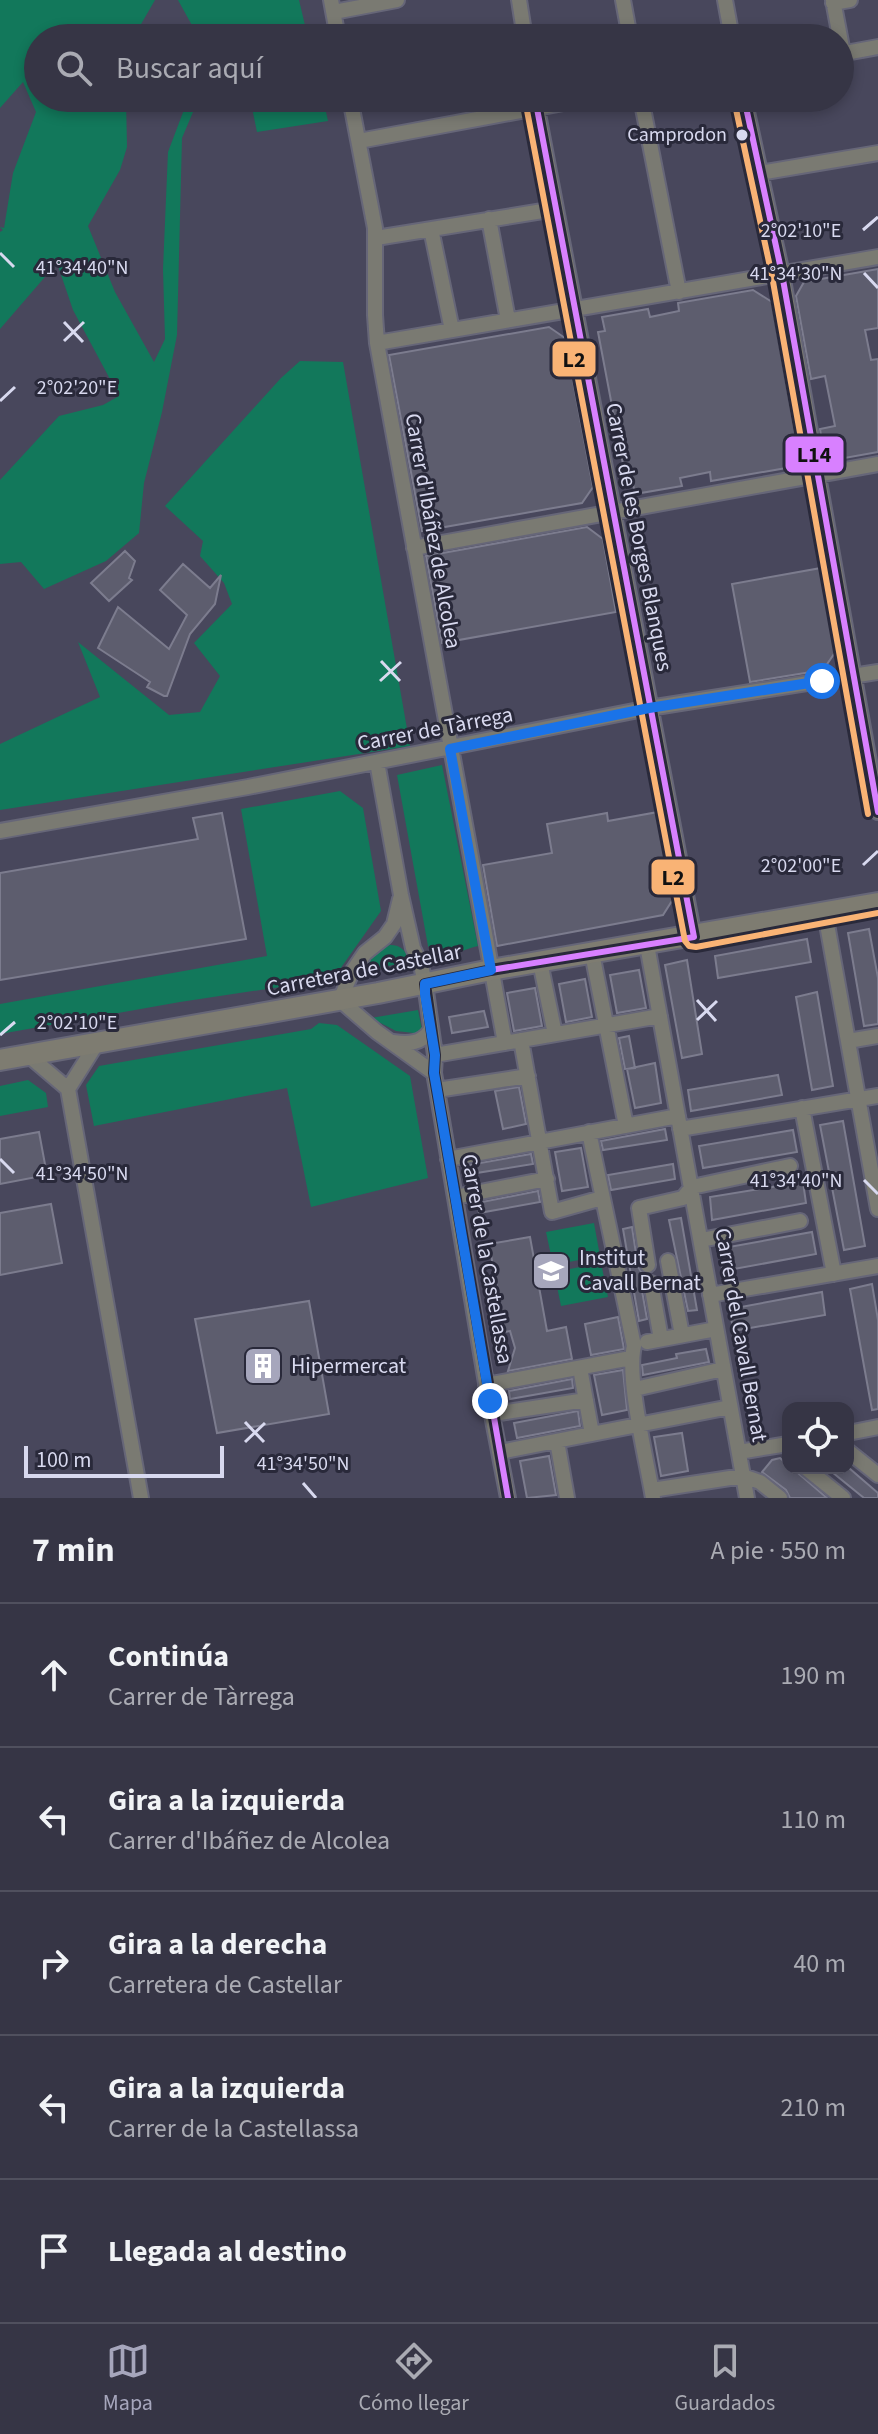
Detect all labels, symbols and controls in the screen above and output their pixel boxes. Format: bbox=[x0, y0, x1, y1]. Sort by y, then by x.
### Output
search box bbox=[24, 24, 854, 112]
icon: search bbox=[52, 46, 96, 90]
text: Buscar aquí bbox=[116, 47, 263, 90]
place label: Camprodon bbox=[627, 121, 727, 149]
marker: Camprodon bbox=[734, 127, 750, 143]
text: 2°02'10"E bbox=[761, 217, 841, 245]
text: 41°34'40"N bbox=[36, 254, 128, 282]
text: 41°34'30"N bbox=[750, 260, 842, 288]
line badge: L2 bbox=[551, 340, 597, 378]
text: L2 bbox=[562, 344, 586, 376]
text: 2°02'20"E bbox=[37, 374, 117, 402]
street label: Carrer de les Borges Blanques bbox=[597, 400, 681, 674]
street label: Carrer d'Ibáñez de Alcolea bbox=[397, 411, 469, 651]
line badge: L14 bbox=[784, 435, 845, 474]
text: L14 bbox=[797, 439, 832, 471]
route start bbox=[804, 663, 840, 699]
street label: Carrer de Tàrrega bbox=[354, 698, 516, 760]
text: 2°02'00"E bbox=[761, 852, 841, 880]
line badge: L2 bbox=[650, 858, 696, 896]
text: L2 bbox=[661, 862, 685, 894]
street label: Carretera de Castellar bbox=[264, 935, 465, 1005]
text: 2°02'10"E bbox=[37, 1009, 117, 1037]
street label: Carrer de la Castellassa bbox=[453, 1152, 521, 1366]
text: 41°34'50"N bbox=[36, 1160, 128, 1188]
text: 41°34'40"N bbox=[750, 1167, 842, 1195]
street label: Carrer del Cavall Bernat bbox=[706, 1226, 776, 1445]
place label: Institut Cavall Bernat bbox=[579, 1242, 701, 1299]
school or university icon: Institut Cavall Bernat bbox=[530, 1250, 572, 1292]
building icon: Hipermercat bbox=[242, 1345, 284, 1387]
place label: Hipermercat bbox=[291, 1350, 407, 1382]
route end bbox=[472, 1383, 508, 1419]
map controls bbox=[782, 1402, 854, 1474]
button: locate bbox=[782, 1402, 854, 1474]
scale bar bbox=[24, 1442, 224, 1478]
text: 100 m bbox=[36, 1444, 91, 1476]
text: 41°34'50"N bbox=[257, 1450, 349, 1478]
text: 7 min bbox=[32, 1526, 115, 1575]
text: A pie · 550 m bbox=[711, 1532, 846, 1569]
text: Continúa bbox=[108, 1635, 229, 1678]
icon: ahead bbox=[32, 1653, 76, 1697]
text: 190 m bbox=[780, 1657, 846, 1694]
text: Carrer de Tàrrega bbox=[108, 1678, 295, 1715]
text: Gira a la izquierda bbox=[108, 1779, 345, 1822]
icon: left bbox=[32, 1797, 76, 1841]
text: 110 m bbox=[780, 1801, 846, 1838]
text: Carrer d'Ibáñez de Alcolea bbox=[108, 1822, 390, 1859]
text: Gira a la derecha bbox=[108, 1923, 327, 1966]
icon: right bbox=[32, 1941, 76, 1985]
text: 40 m bbox=[793, 1945, 846, 1982]
text: Carretera de Castellar bbox=[108, 1966, 342, 2003]
text: Gira a la izquierda bbox=[108, 2067, 345, 2110]
icon: left bbox=[32, 2085, 76, 2129]
text: 210 m bbox=[780, 2089, 846, 2126]
text: Carrer de la Castellassa bbox=[108, 2110, 359, 2147]
icon: arrive bbox=[32, 2229, 76, 2273]
text: Llegada al destino bbox=[108, 2230, 347, 2273]
tab: Mapa bbox=[103, 2339, 153, 2419]
tab: Cómo llegar bbox=[358, 2339, 469, 2419]
tab: Guardados bbox=[675, 2339, 775, 2419]

